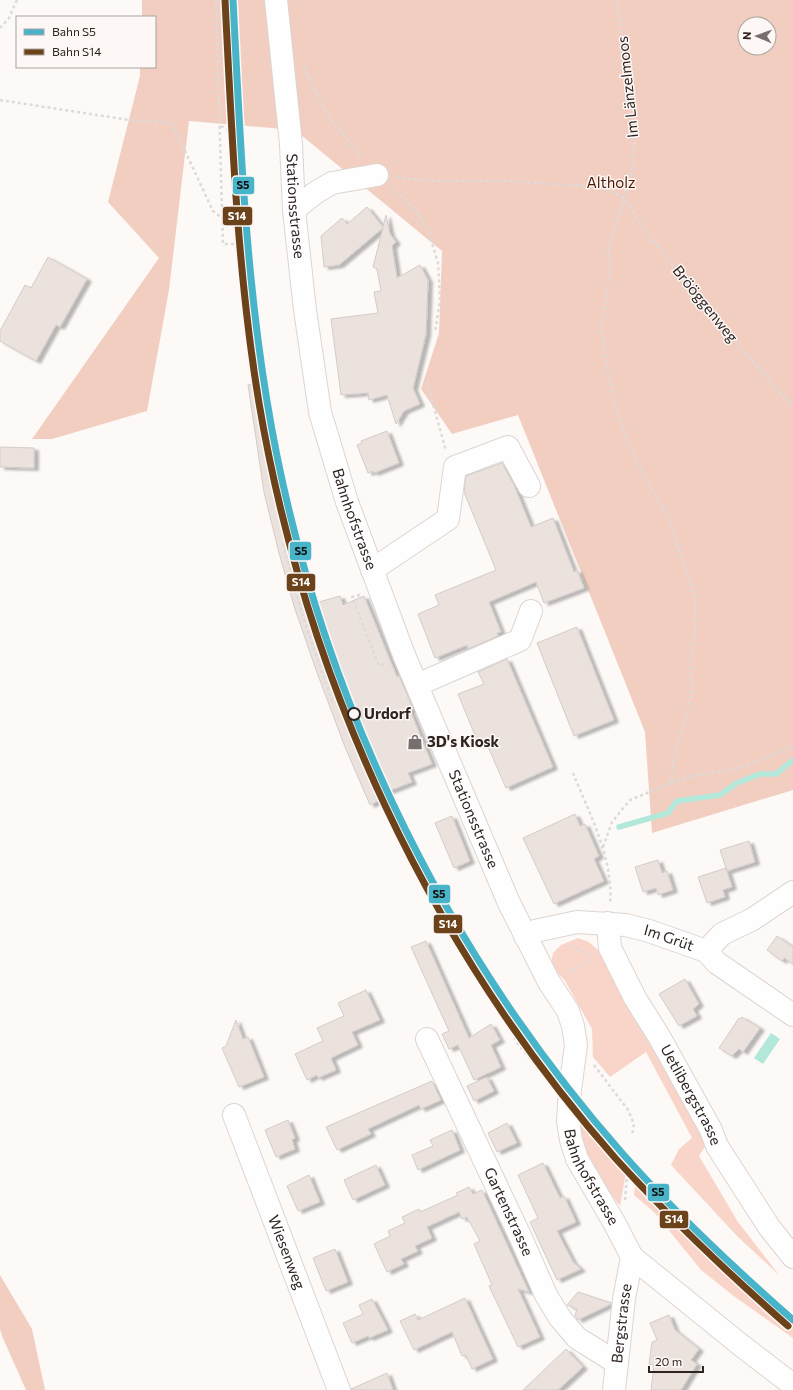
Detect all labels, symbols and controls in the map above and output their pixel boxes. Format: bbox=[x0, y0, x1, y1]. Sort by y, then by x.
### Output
legend bbox=[16, 16, 156, 68]
north arrow bbox=[737, 16, 777, 56]
text: Bahn S5 bbox=[52, 24, 96, 38]
text: N bbox=[740, 31, 753, 40]
street label: Im Länzelmoos bbox=[613, 35, 641, 139]
text: Bahn S14 bbox=[52, 44, 101, 58]
street label: Stationsstrasse bbox=[283, 153, 309, 259]
park label: Altholz bbox=[586, 173, 636, 191]
line badge: S5 bbox=[232, 176, 255, 195]
text: S5 bbox=[236, 178, 250, 191]
line badge: S14 bbox=[222, 206, 253, 226]
text: S14 bbox=[228, 209, 246, 222]
street label: Brööggenweg bbox=[669, 261, 742, 345]
street label: Bahnhofstrasse bbox=[329, 466, 381, 572]
line badge: S5 bbox=[289, 541, 312, 561]
text: S5 bbox=[294, 544, 308, 557]
line badge: S14 bbox=[286, 573, 316, 592]
text: S14 bbox=[292, 575, 310, 588]
place label: Urdorf bbox=[364, 704, 412, 722]
marker: Urdorf bbox=[347, 707, 361, 721]
place label: 3D's Kiosk bbox=[427, 732, 499, 750]
shop icon: 3D's Kiosk bbox=[406, 733, 424, 751]
street label: Stationsstrasse bbox=[446, 767, 503, 871]
line badge: S5 bbox=[428, 884, 451, 904]
text: S5 bbox=[432, 887, 446, 900]
line badge: S14 bbox=[433, 914, 463, 934]
text: S14 bbox=[439, 917, 457, 930]
street label: Im Grüt bbox=[642, 920, 697, 954]
street label: Uetlibergstrasse bbox=[657, 1041, 726, 1147]
street label: Bahnhofstrasse bbox=[561, 1127, 624, 1228]
street label: Gartenstrasse bbox=[481, 1164, 538, 1258]
line badge: S5 bbox=[647, 1183, 670, 1202]
text: S5 bbox=[651, 1185, 665, 1198]
line badge: S14 bbox=[659, 1210, 689, 1229]
street label: Wiesenweg bbox=[265, 1212, 310, 1292]
text: S14 bbox=[665, 1212, 683, 1225]
street label: Bergstrasse bbox=[607, 1282, 635, 1364]
scale bar bbox=[649, 1348, 703, 1374]
text: 20 m bbox=[655, 1354, 682, 1368]

